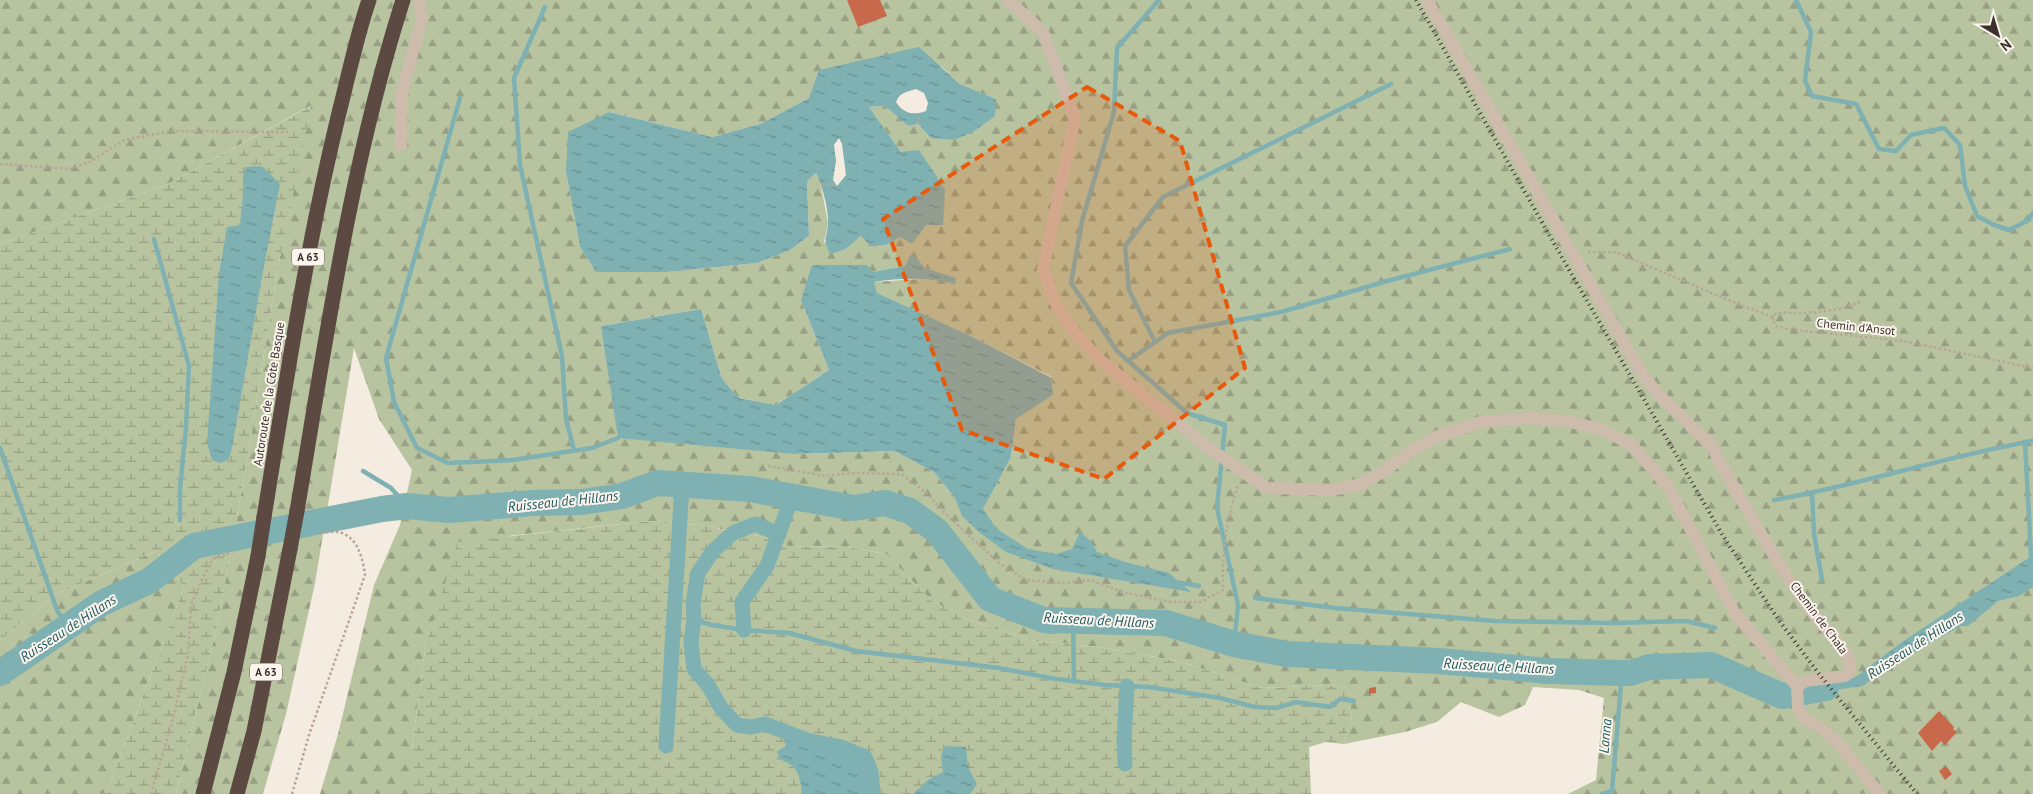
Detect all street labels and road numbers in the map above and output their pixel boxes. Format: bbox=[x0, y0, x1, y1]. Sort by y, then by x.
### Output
road number: A 63 bbox=[292, 248, 324, 266]
street label: Chemin d'Ansot bbox=[1816, 315, 1896, 338]
street label: Autoroute de la Côte Basque bbox=[250, 321, 287, 467]
street label: Chemin de Chala bbox=[1787, 579, 1852, 657]
road number: A 63 bbox=[250, 664, 282, 680]

